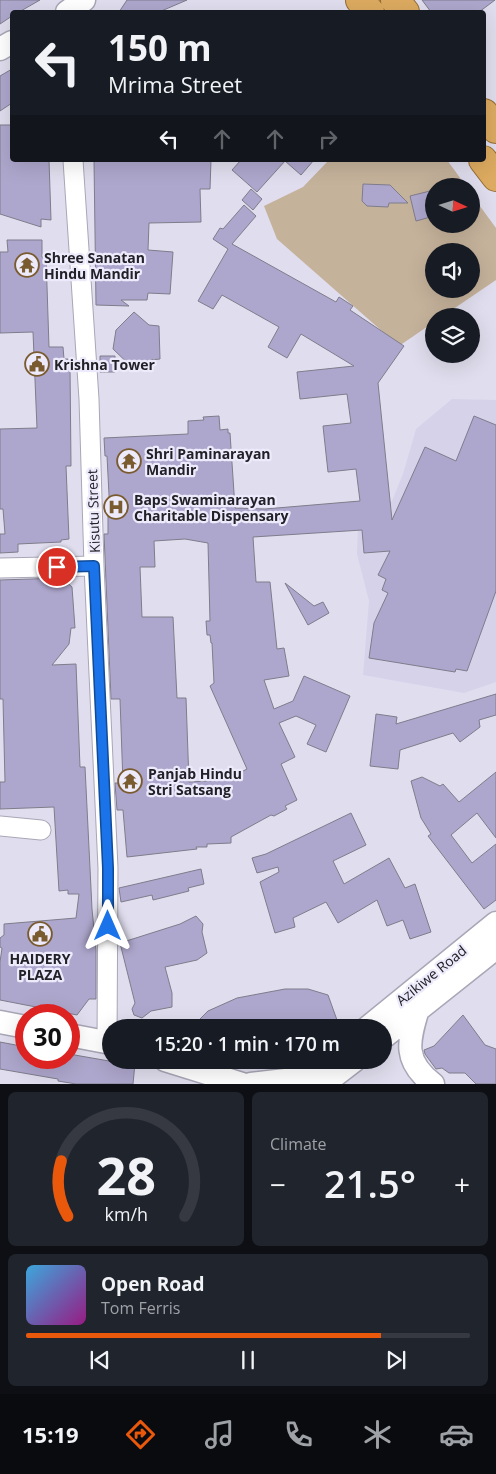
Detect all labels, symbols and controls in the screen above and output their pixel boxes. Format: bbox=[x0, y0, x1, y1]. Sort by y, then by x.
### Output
text: 150 m bbox=[108, 24, 212, 71]
icon: left bbox=[25, 30, 90, 95]
text: Mrima Street bbox=[108, 69, 242, 99]
icon: left bbox=[155, 125, 183, 153]
icon: ahead bbox=[208, 125, 236, 153]
icon: ahead bbox=[261, 125, 289, 153]
icon: right bbox=[314, 125, 342, 153]
north arrow bbox=[425, 178, 480, 232]
map controls bbox=[425, 178, 480, 363]
button: sound bbox=[425, 243, 480, 298]
place label: Shree Sanatan Hindu Mandir bbox=[44, 248, 145, 283]
temple icon: Shree Sanatan Hindu Mandir bbox=[14, 252, 40, 278]
button: layers bbox=[425, 308, 480, 363]
public building icon: Krishna Tower bbox=[24, 351, 50, 377]
place label: Krishna Tower bbox=[54, 355, 155, 374]
place label: Shri Paminarayan Mandir bbox=[146, 444, 271, 479]
temple icon: Shri Paminarayan Mandir bbox=[116, 448, 142, 474]
street label: Kisutu Street bbox=[82, 469, 104, 553]
place label: Baps Swaminarayan Charitable Dispensary bbox=[134, 490, 288, 525]
hospital icon: Baps Swaminarayan Charitable Dispensary bbox=[103, 494, 129, 520]
pin bbox=[36, 546, 78, 588]
icon: arrive bbox=[43, 553, 71, 581]
place label: Panjab Hindu Stri Satsang bbox=[148, 764, 242, 799]
temple icon: Panjab Hindu Stri Satsang bbox=[117, 768, 143, 794]
position arrow bbox=[81, 899, 133, 951]
public building icon: HAIDERY PLAZA bbox=[27, 921, 53, 947]
street label: Azikiwe Road bbox=[392, 941, 470, 1009]
place label: HAIDERY PLAZA bbox=[9, 949, 71, 984]
speed limit sign: 30 bbox=[15, 1004, 80, 1069]
text: 15:20 · 1 min · 170 m bbox=[154, 1031, 340, 1057]
text: Climate bbox=[270, 1133, 327, 1155]
text: 28 bbox=[96, 1139, 156, 1210]
text: 21.5° bbox=[324, 1157, 416, 1209]
text: − bbox=[270, 1165, 286, 1203]
text: + bbox=[454, 1165, 470, 1203]
text: km/h bbox=[104, 1202, 148, 1226]
text: Open Road bbox=[101, 1271, 205, 1297]
text: Tom Ferris bbox=[101, 1297, 180, 1319]
icon: previous bbox=[86, 1346, 114, 1374]
icon: pause bbox=[234, 1346, 262, 1374]
icon: next bbox=[382, 1346, 410, 1374]
icon: directions bbox=[123, 1417, 158, 1452]
icon: music bbox=[202, 1417, 237, 1452]
icon: phone bbox=[281, 1417, 316, 1452]
icon: climate bbox=[360, 1417, 395, 1452]
icon: car bbox=[439, 1417, 474, 1452]
text: 15:19 bbox=[22, 1419, 79, 1449]

